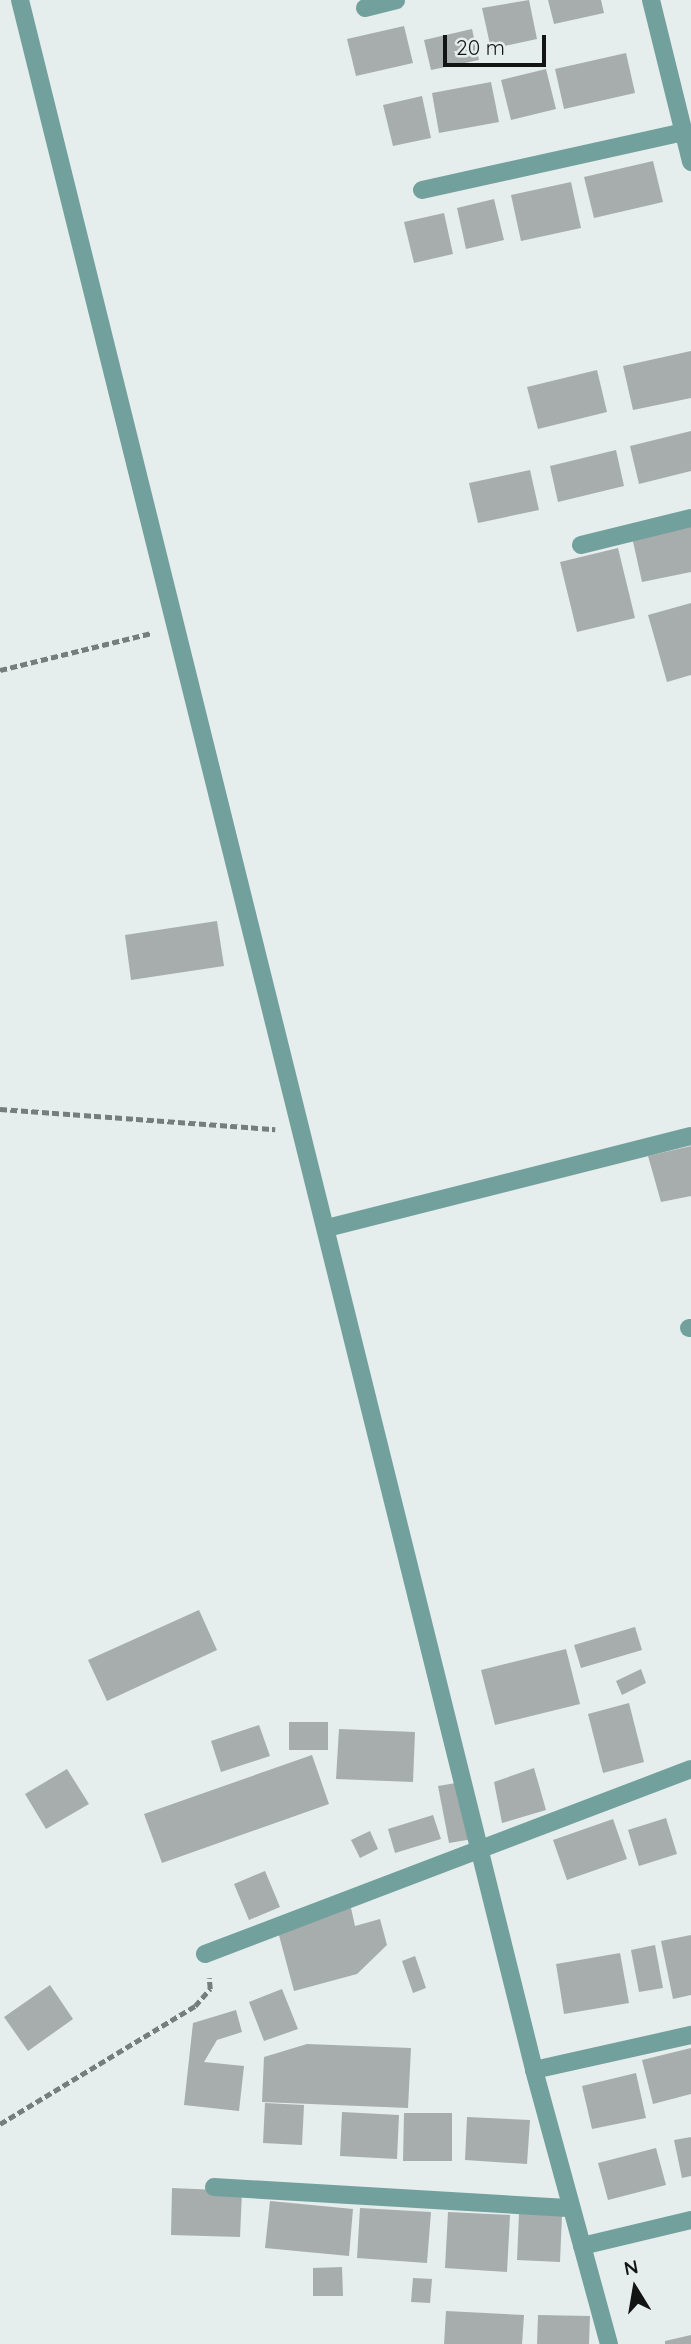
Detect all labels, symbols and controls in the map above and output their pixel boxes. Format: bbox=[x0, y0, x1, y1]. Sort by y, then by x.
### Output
scale bar bbox=[446, 21, 549, 65]
text: 20 m bbox=[456, 34, 505, 60]
north arrow bbox=[600, 2253, 670, 2323]
text: N bbox=[622, 2254, 640, 2280]

